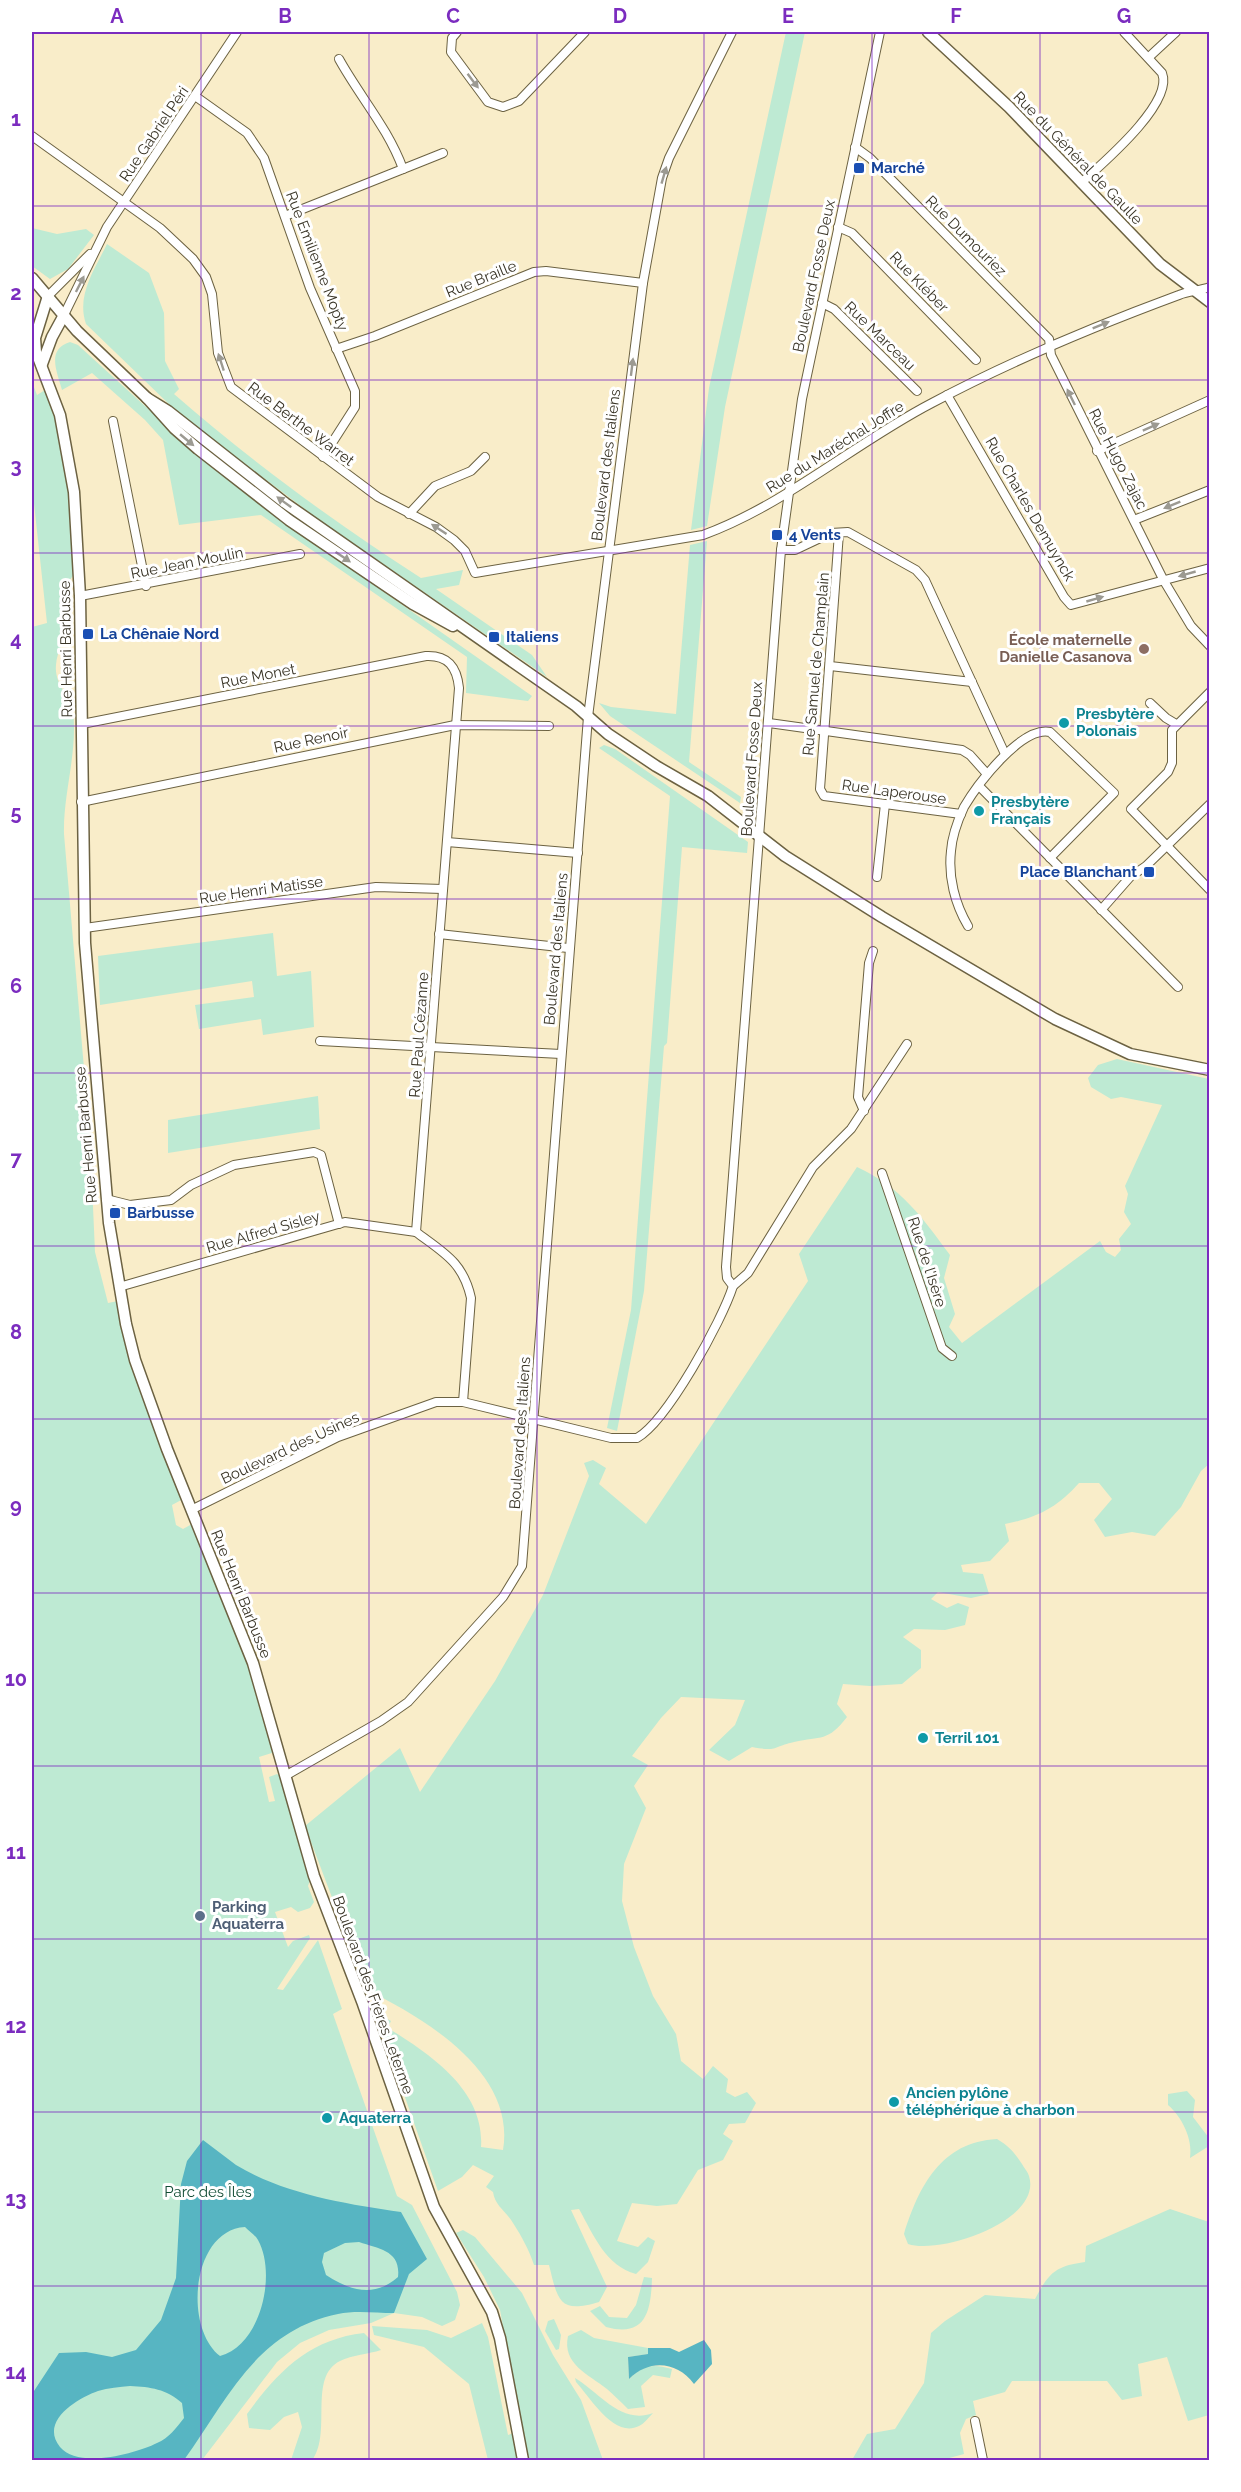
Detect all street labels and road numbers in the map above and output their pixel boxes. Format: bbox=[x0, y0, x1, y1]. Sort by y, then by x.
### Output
street label: Rue Gabriel Péri bbox=[116, 83, 192, 185]
street label: Rue du Général de Gaulle bbox=[1010, 88, 1146, 228]
street label: Rue Emilienne Mopty bbox=[282, 189, 352, 333]
street label: Rue Dumouriez bbox=[922, 192, 1010, 280]
street label: Boulevard Fosse Deux bbox=[789, 198, 839, 354]
street label: Rue Kléber bbox=[886, 248, 953, 317]
street label: Rue Braille bbox=[443, 257, 519, 301]
street label: Rue Marceau bbox=[841, 298, 919, 374]
street label: Rue Berthe Warret bbox=[244, 378, 358, 470]
street label: Boulevard des Italiens bbox=[588, 388, 624, 542]
street label: Rue du Maréchal Joffre bbox=[763, 397, 907, 497]
street label: Rue Hugo Zajac bbox=[1085, 406, 1151, 512]
street label: Rue Charles Demuynck bbox=[981, 434, 1079, 584]
street label: Rue Jean Moulin bbox=[129, 543, 245, 583]
street label: Rue Samuel de Champlain bbox=[799, 572, 833, 756]
street label: Rue Henri Barbusse bbox=[56, 580, 76, 718]
street label: Rue Monet bbox=[219, 660, 297, 692]
street label: Boulevard Fosse Deux bbox=[738, 681, 766, 837]
street label: Rue Renoir bbox=[272, 723, 351, 757]
street label: Rue Laperouse bbox=[841, 776, 947, 808]
street label: Rue Henri Matisse bbox=[198, 872, 324, 908]
street label: Boulevard des Italiens bbox=[540, 872, 572, 1026]
street label: Rue Paul Cézanne bbox=[406, 971, 432, 1098]
street label: Rue Henri Barbusse bbox=[71, 1066, 101, 1204]
street label: Rue Alfred Sisley bbox=[204, 1207, 322, 1257]
street label: Rue de l'Isère bbox=[904, 1215, 950, 1309]
street label: Boulevard des Italiens bbox=[506, 1356, 534, 1510]
street label: Boulevard des Usines bbox=[218, 1408, 362, 1488]
street label: Rue Henri Barbusse bbox=[207, 1527, 275, 1661]
street label: Boulevard des Frères Leterme bbox=[329, 1893, 417, 2097]

